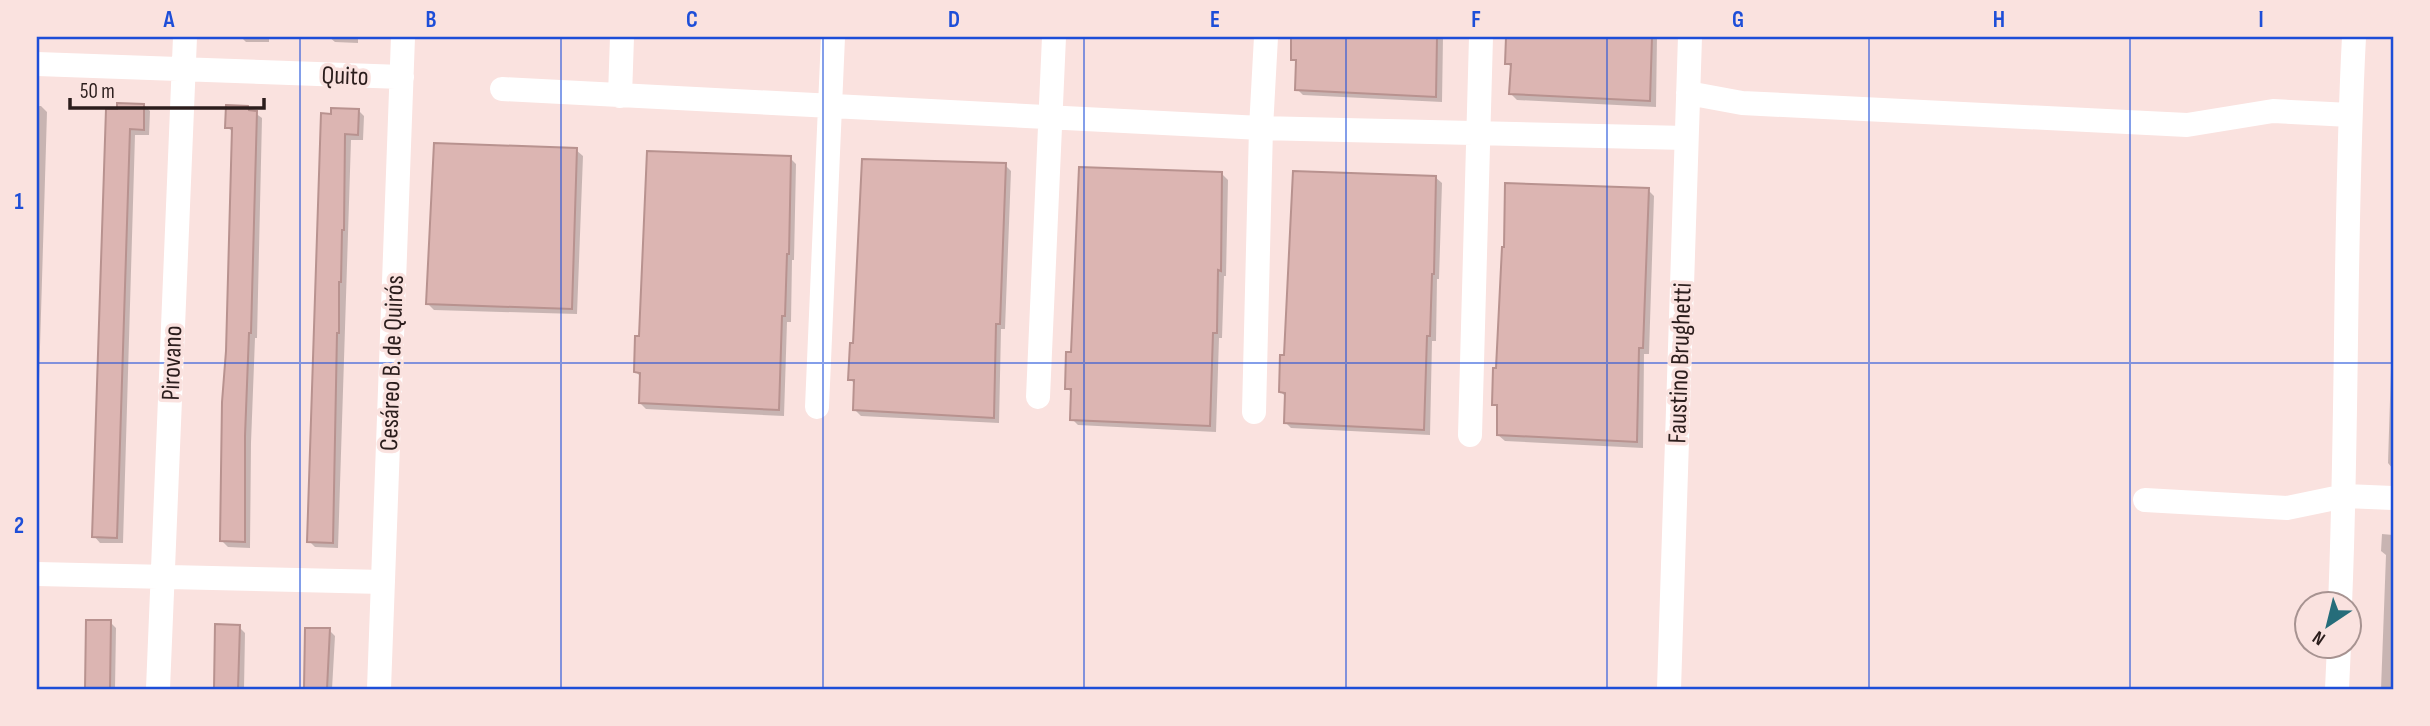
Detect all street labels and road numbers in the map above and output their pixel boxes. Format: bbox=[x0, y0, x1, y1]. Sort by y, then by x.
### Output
street label: Quito bbox=[321, 60, 369, 93]
street label: Cesáreo B. de Quirós bbox=[374, 275, 411, 451]
street label: Faustino Brughetti bbox=[1662, 282, 1699, 444]
street label: Pirovano bbox=[156, 325, 189, 401]

